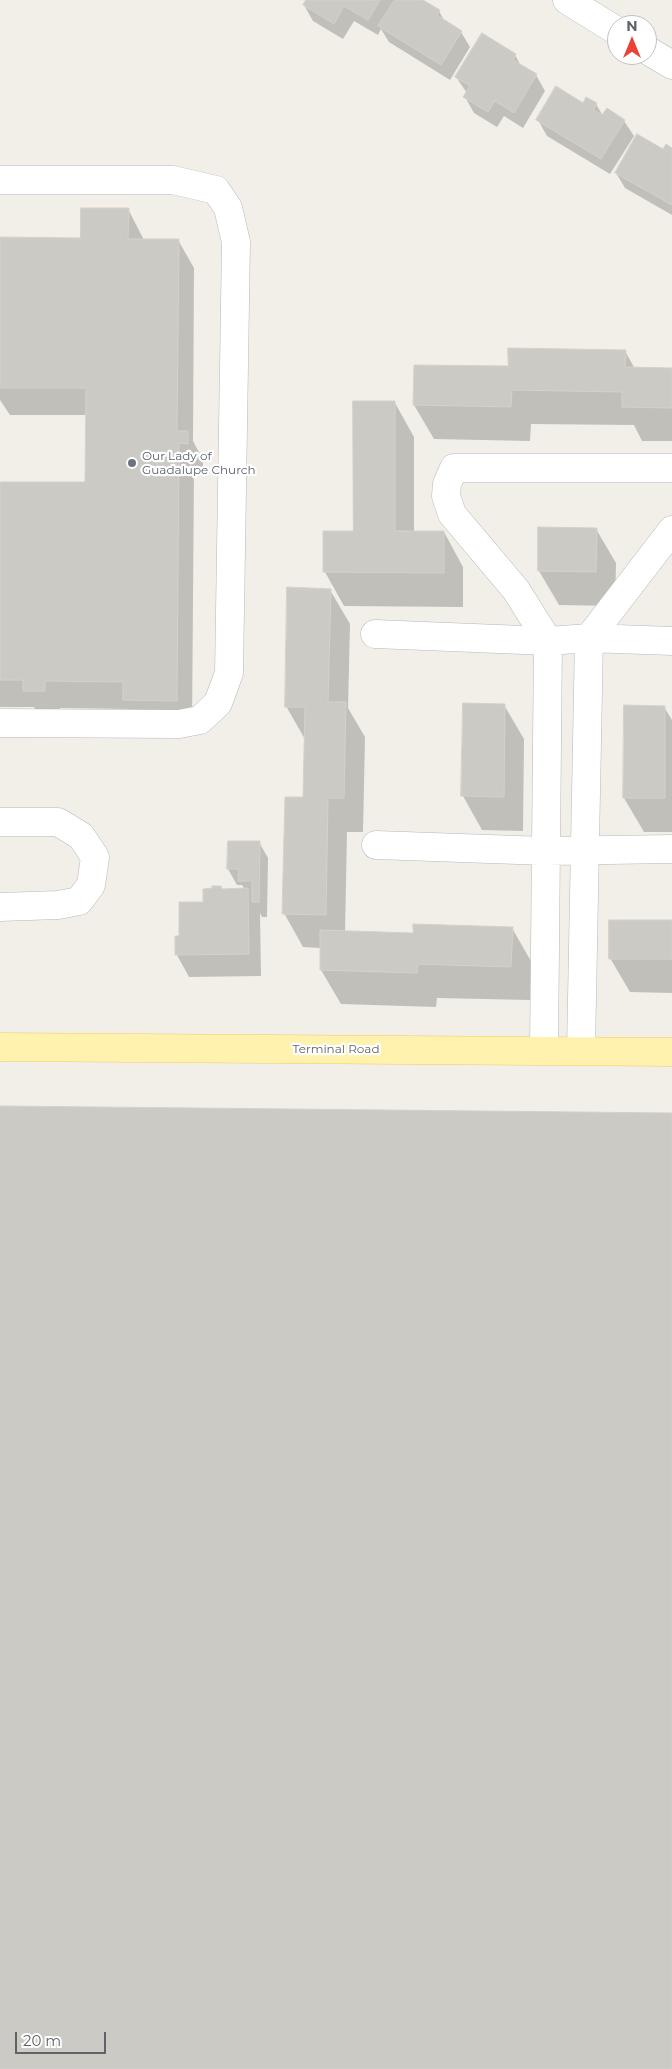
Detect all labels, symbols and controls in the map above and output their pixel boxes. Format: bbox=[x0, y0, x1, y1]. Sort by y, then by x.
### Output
north arrow bbox=[607, 15, 657, 65]
text: N bbox=[626, 17, 638, 35]
place label: Our Lady of Guadalupe Church bbox=[142, 449, 256, 477]
marker: Our Lady of Guadalupe Church bbox=[126, 457, 138, 469]
street label: Terminal Road bbox=[292, 1042, 380, 1056]
scale bar bbox=[18, 2022, 109, 2054]
text: 20 m bbox=[23, 2031, 61, 2050]

